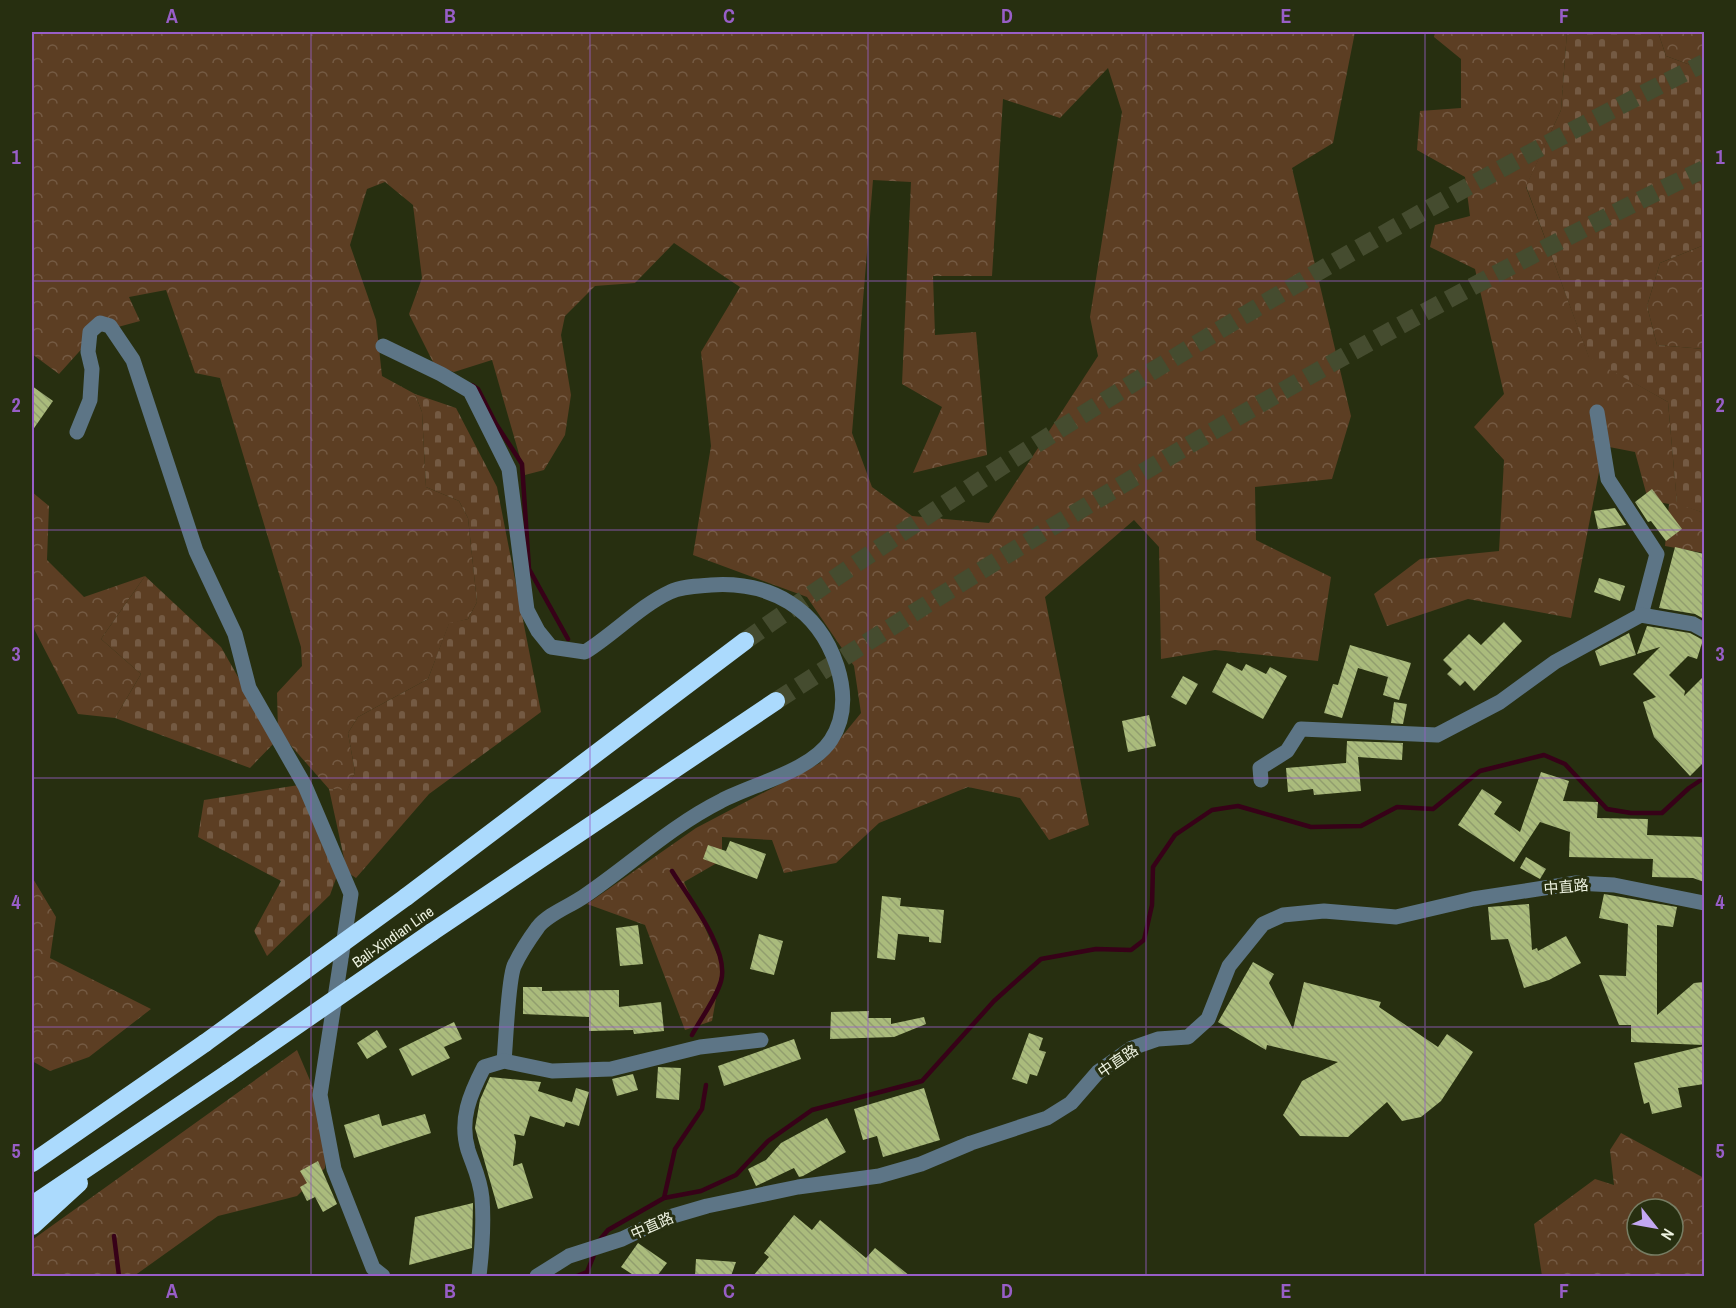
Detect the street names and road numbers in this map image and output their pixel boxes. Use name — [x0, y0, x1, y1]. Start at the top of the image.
street label: 中直路 — [1543, 874, 1589, 899]
street label: Bali-Xindian Line — [348, 901, 438, 972]
street label: 中直路 — [1093, 1039, 1142, 1082]
street label: 中直路 — [627, 1207, 677, 1244]

